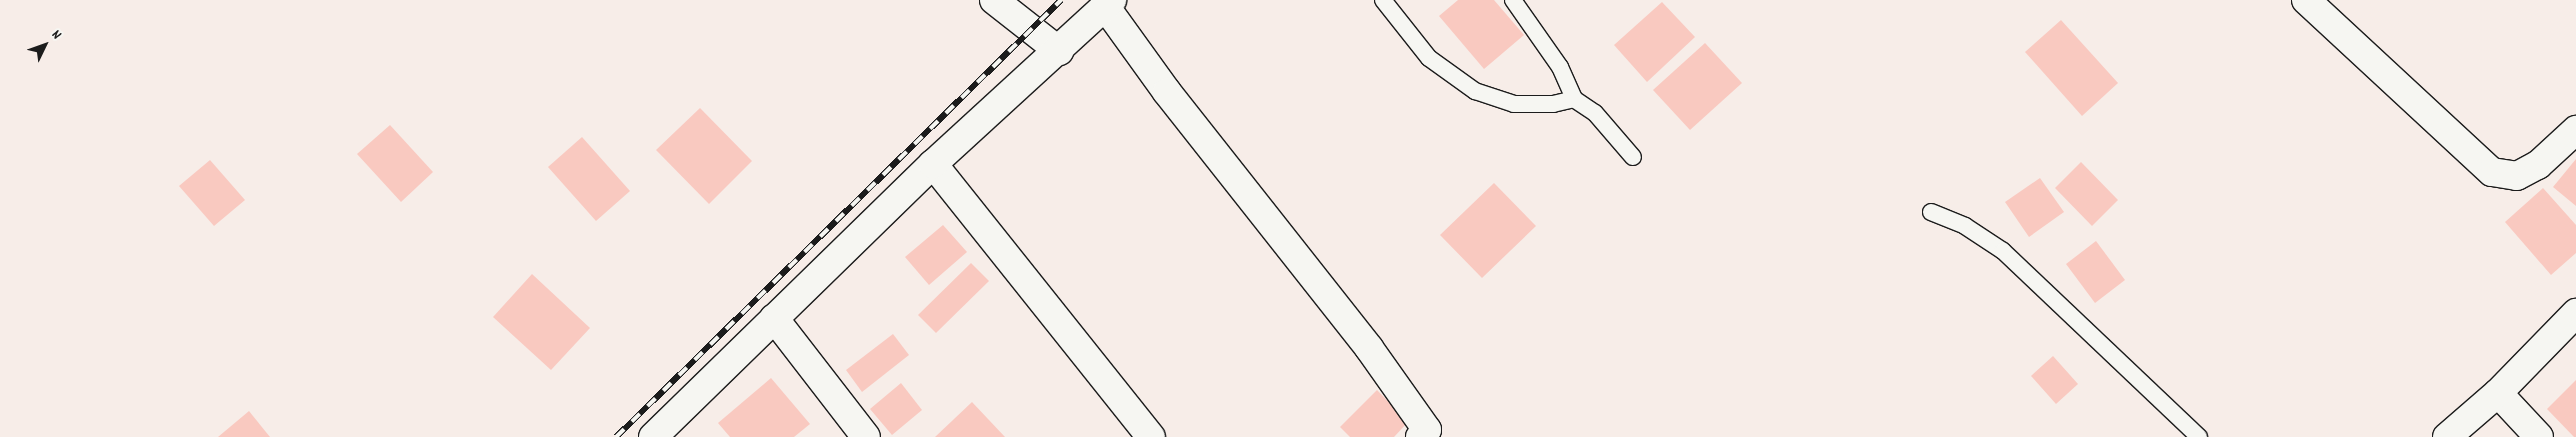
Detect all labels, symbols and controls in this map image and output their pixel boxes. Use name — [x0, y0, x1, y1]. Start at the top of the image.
north arrow — [20, 20, 70, 70]
text: N — [46, 26, 66, 44]

